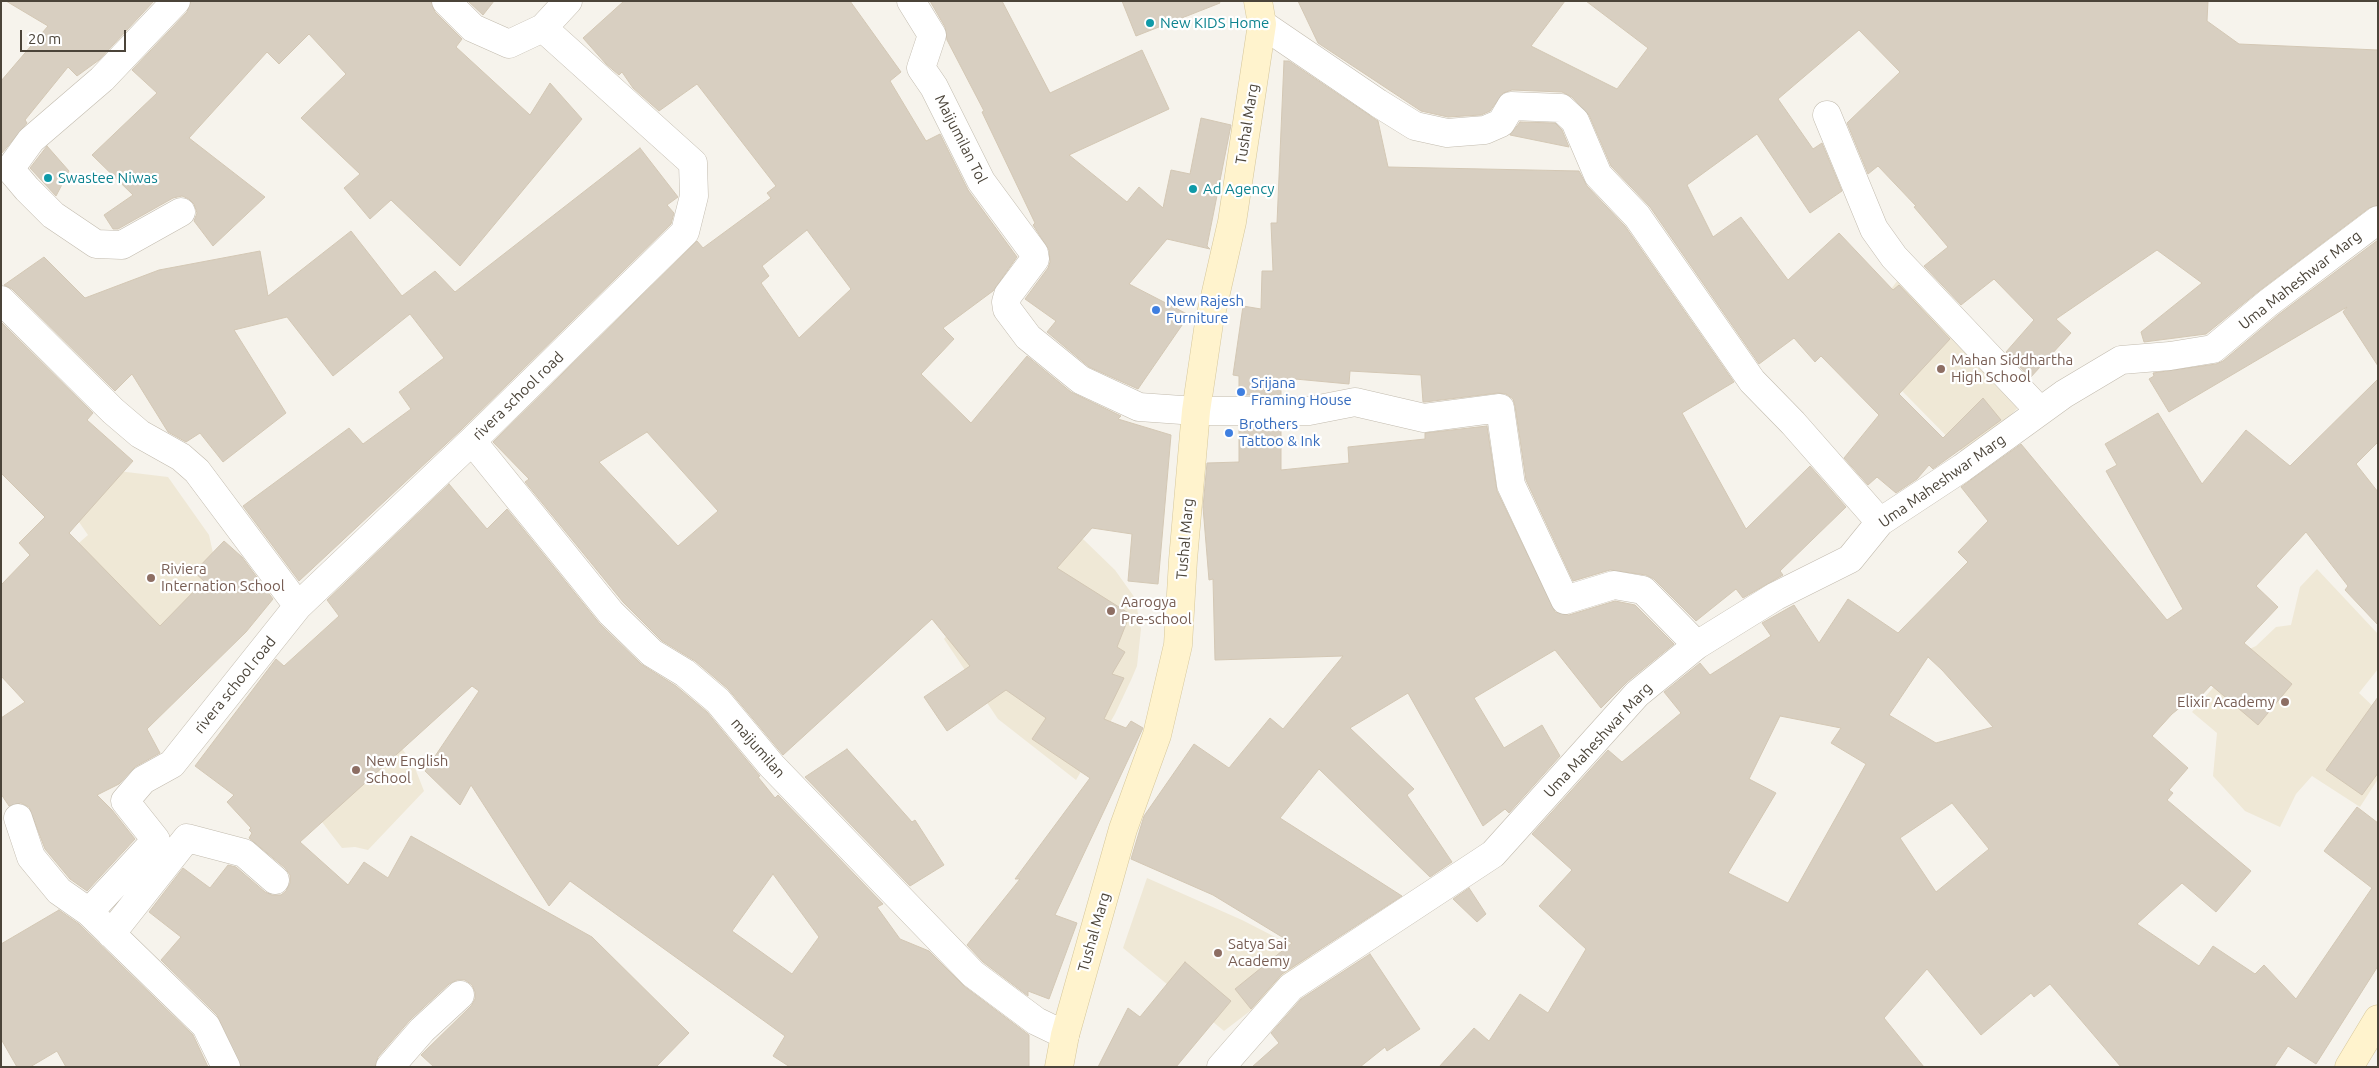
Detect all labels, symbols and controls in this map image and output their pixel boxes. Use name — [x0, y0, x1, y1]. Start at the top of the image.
place label: New KIDS Home — [1160, 14, 1269, 32]
marker: New KIDS Home — [1144, 17, 1156, 29]
scale bar — [22, 20, 129, 52]
text: 20 m — [28, 30, 61, 47]
street label: Tushal Marg — [1232, 82, 1262, 166]
street label: Maijumilan Tol — [931, 92, 991, 186]
place label: Swastee Niwas — [58, 169, 158, 187]
marker: Swastee Niwas — [42, 172, 54, 184]
place label: Ad Agency — [1203, 180, 1275, 198]
marker: Ad Agency — [1187, 183, 1199, 195]
street label: Uma Maheshwar Marg — [2235, 227, 2365, 333]
place label: New Rajesh Furniture — [1166, 292, 1244, 327]
marker: New Rajesh Furniture — [1150, 304, 1162, 316]
street label: rivera school road — [469, 348, 567, 444]
place label: Mahan Siddhartha High School — [1951, 351, 2073, 386]
marker: Mahan Siddhartha High School — [1935, 363, 1947, 375]
place label: Srijana Framing House — [1251, 374, 1352, 409]
marker: Srijana Framing House — [1235, 386, 1247, 398]
place label: Brothers Tattoo & Ink — [1239, 415, 1320, 450]
marker: Brothers Tattoo & Ink — [1223, 427, 1235, 439]
street label: Uma Maheshwar Marg — [1875, 430, 2009, 532]
street label: Tushal Marg — [1172, 498, 1198, 580]
place label: Riviera Internation School — [161, 560, 285, 595]
marker: Riviera Internation School — [145, 572, 157, 584]
place label: Aarogya Pre-school — [1121, 593, 1192, 628]
marker: Aarogya Pre-school — [1105, 605, 1117, 617]
street label: rivera school road — [190, 633, 280, 737]
street label: Uma Maheshwar Marg — [1540, 679, 1656, 801]
place label: Elixir Academy — [2177, 693, 2275, 711]
marker: Elixir Academy — [2279, 696, 2291, 708]
street label: maijumilan — [727, 714, 789, 782]
place label: New English School — [366, 752, 448, 787]
marker: New English School — [350, 764, 362, 776]
street label: Tushal Marg — [1074, 890, 1114, 974]
place label: Satya Sai Academy — [1228, 935, 1290, 970]
marker: Satya Sai Academy — [1212, 947, 1224, 959]

